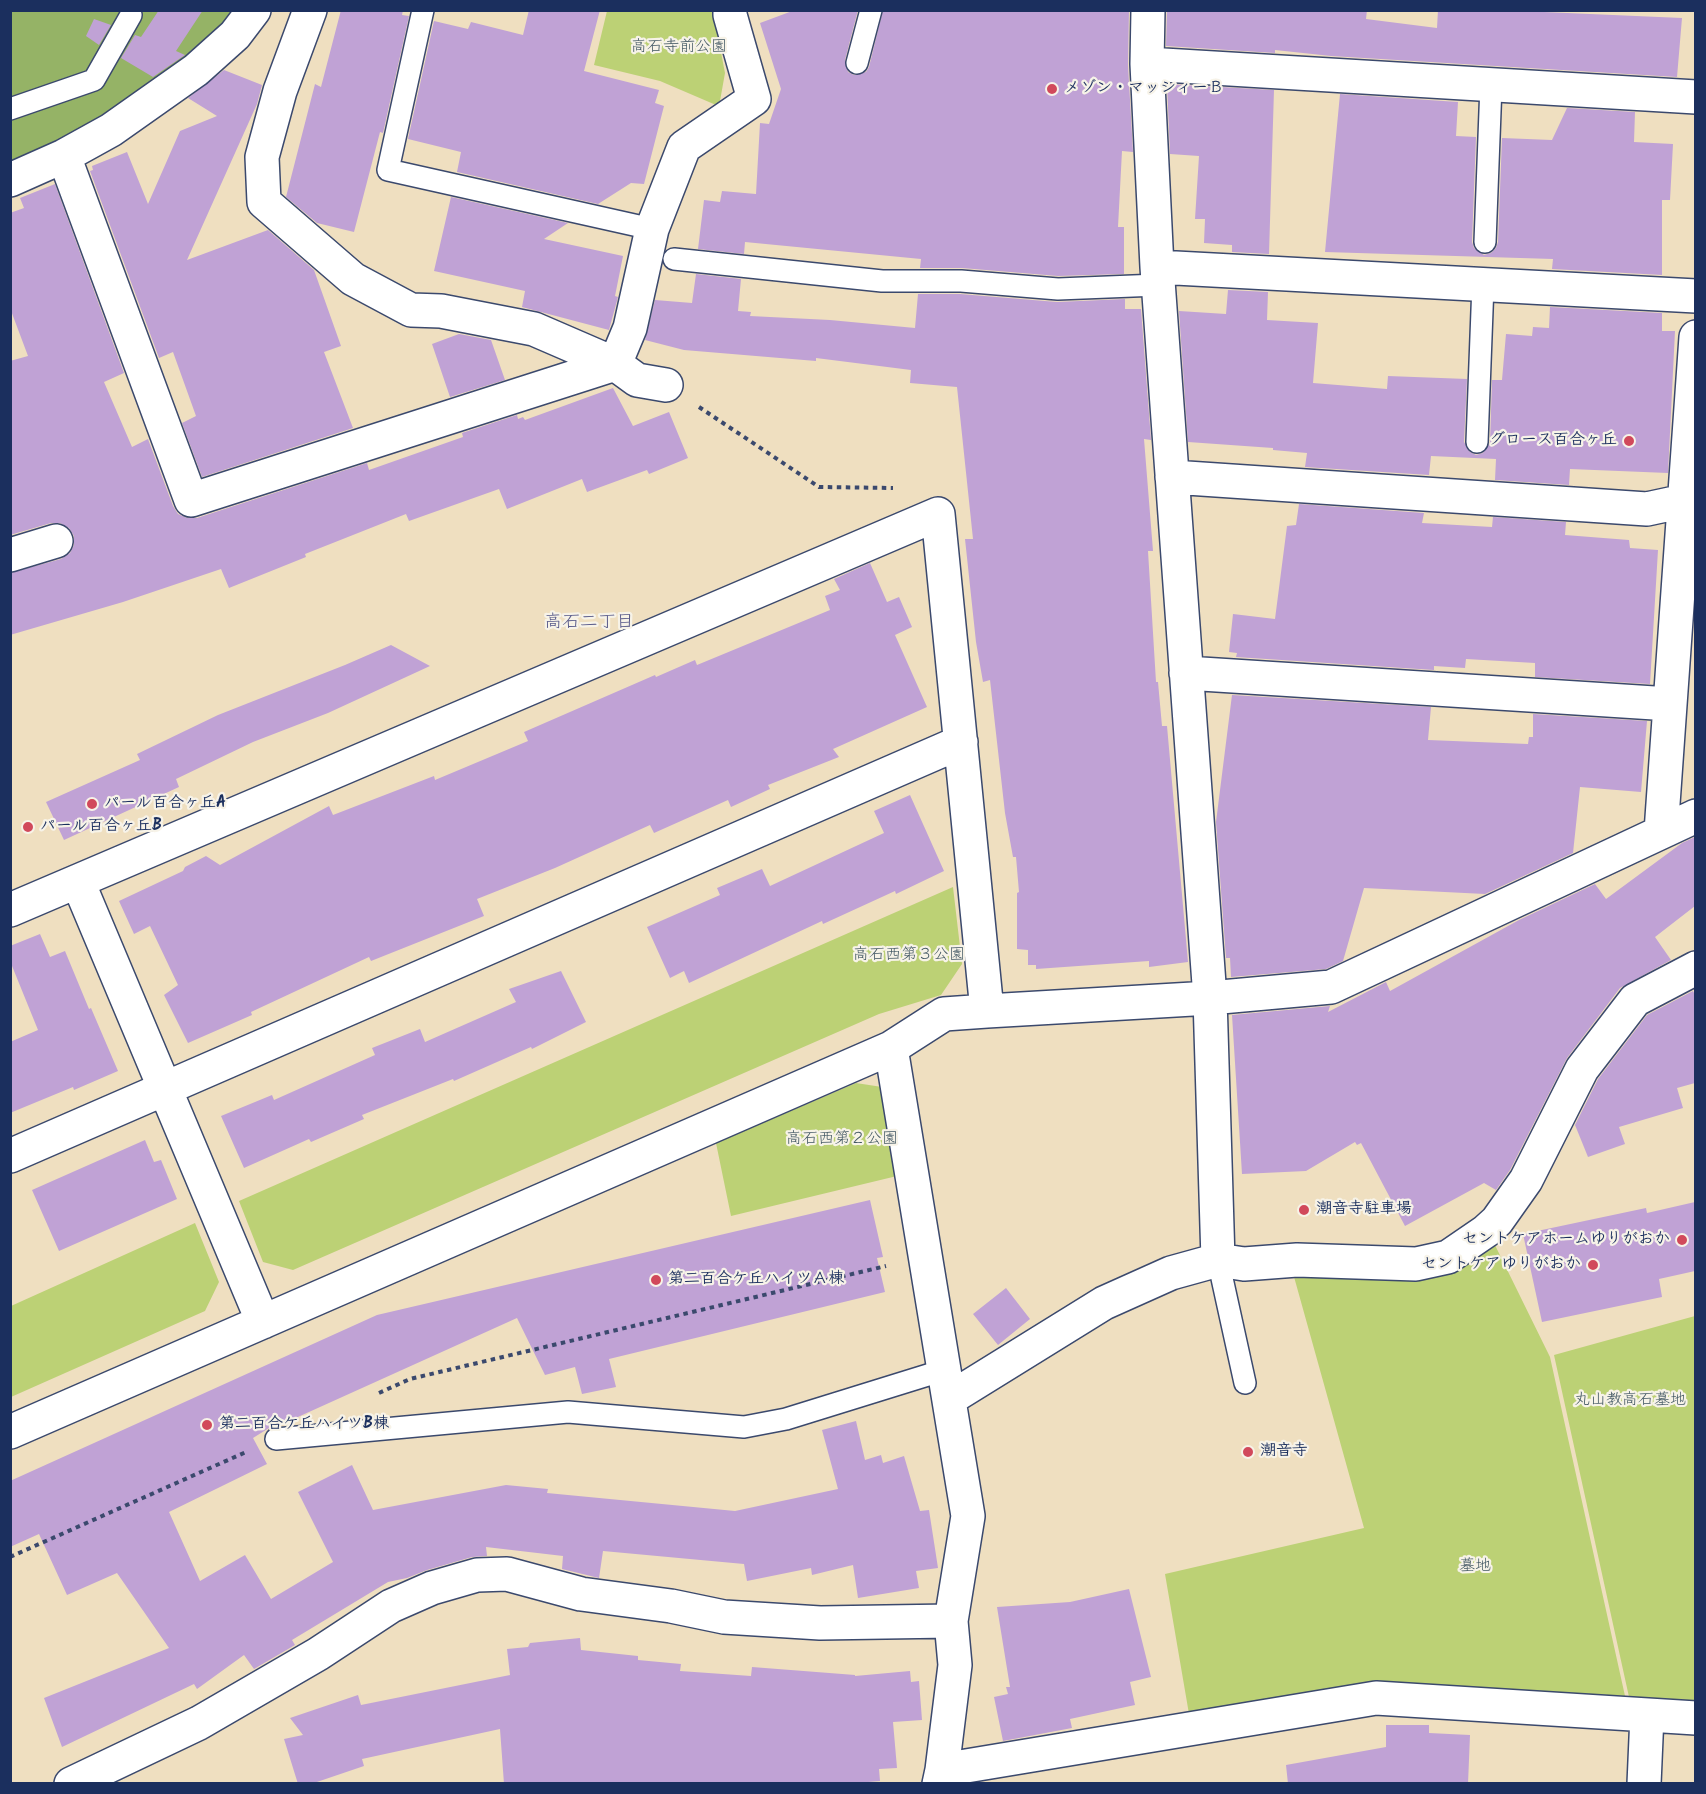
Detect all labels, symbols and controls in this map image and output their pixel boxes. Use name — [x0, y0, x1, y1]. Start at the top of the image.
park label: 高石寺前公園 — [631, 38, 727, 58]
place label: メゾン・マッシィーＢ — [1064, 79, 1224, 99]
marker: メゾン・マッシィーＢ — [1045, 82, 1059, 96]
place label: グロース百合ヶ丘 — [1489, 431, 1617, 451]
marker: グロース百合ヶ丘 — [1622, 434, 1636, 448]
district label: 高石二丁目 — [544, 613, 634, 635]
place label: パール百合ヶ丘A — [104, 794, 226, 814]
marker: パール百合ヶ丘A — [85, 797, 99, 811]
place label: パール百合ヶ丘B — [40, 817, 162, 837]
marker: パール百合ヶ丘B — [21, 820, 35, 834]
park label: 高石西第３公園 — [853, 946, 965, 966]
park label: 高石西第２公園 — [786, 1130, 898, 1150]
place label: 潮音寺駐車場 — [1316, 1200, 1412, 1220]
marker: 潮音寺駐車場 — [1297, 1203, 1311, 1217]
place label: セントケアホームゆりがおか — [1462, 1230, 1670, 1250]
marker: セントケアホームゆりがおか — [1675, 1233, 1689, 1247]
place label: セントケアゆりがおか — [1421, 1255, 1581, 1275]
marker: セントケアゆりがおか — [1586, 1258, 1600, 1272]
place label: 第二百合ケ丘ハイツＡ棟 — [668, 1270, 844, 1290]
marker: 第二百合ケ丘ハイツＡ棟 — [649, 1273, 663, 1287]
park label: 丸山教高石墓地 — [1574, 1391, 1686, 1411]
place label: 第二百合ケ丘ハイツB棟 — [219, 1415, 389, 1435]
marker: 第二百合ケ丘ハイツB棟 — [200, 1418, 214, 1432]
place label: 潮音寺 — [1260, 1442, 1308, 1462]
marker: 潮音寺 — [1241, 1445, 1255, 1459]
park label: 墓地 — [1459, 1557, 1491, 1577]

